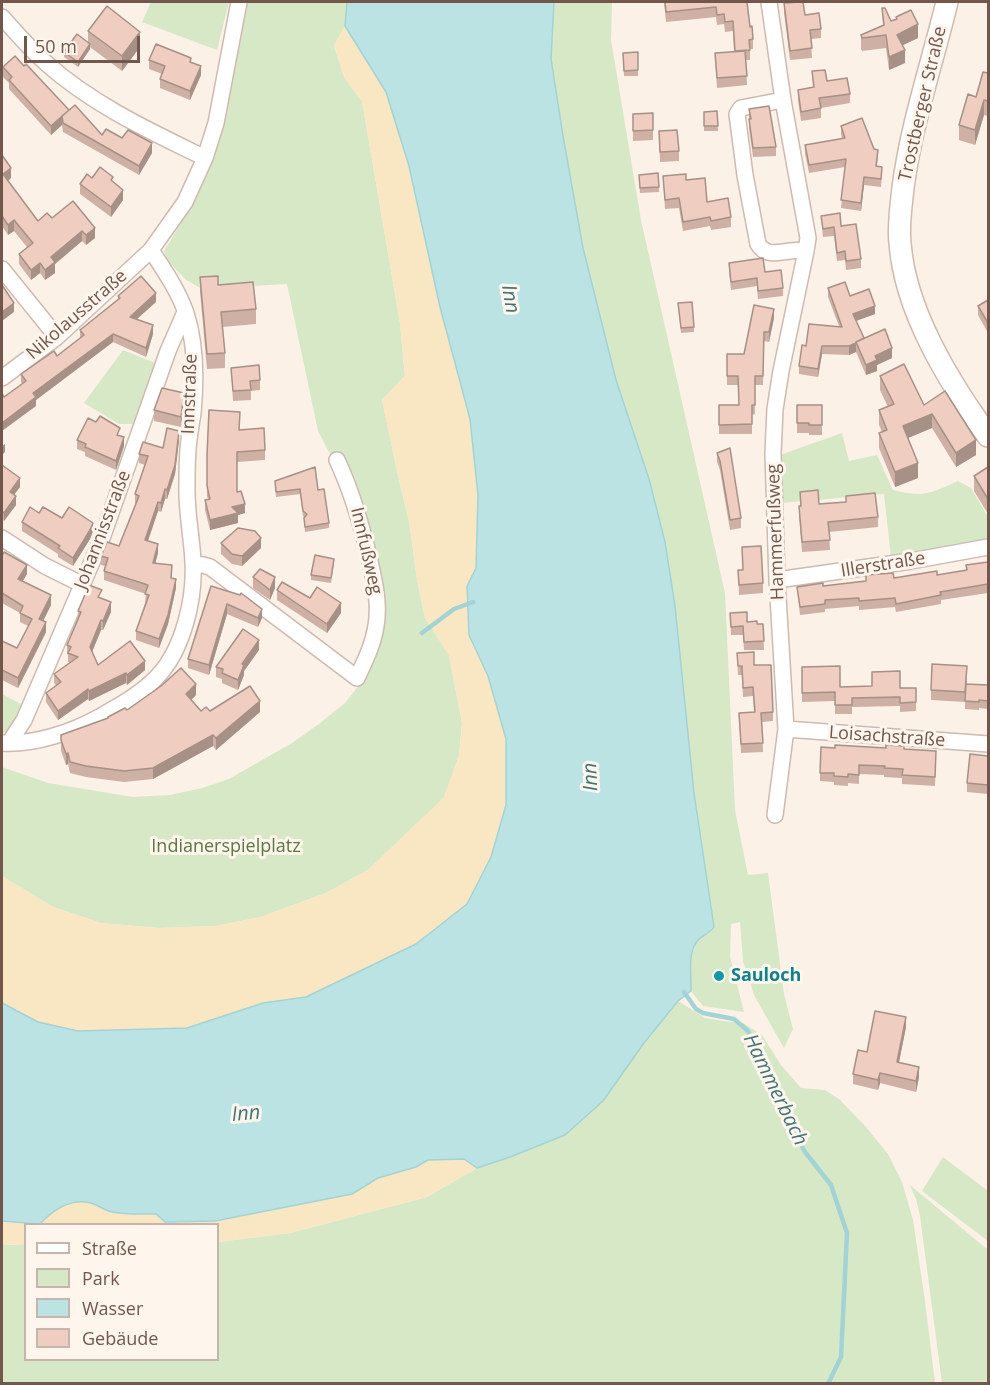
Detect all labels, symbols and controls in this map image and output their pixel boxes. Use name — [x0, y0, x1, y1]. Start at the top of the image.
scale bar — [27, 24, 142, 62]
street label: Trostberger Straße — [895, 24, 951, 184]
text: 50 m — [35, 34, 77, 58]
street label: Nikolausstraße — [22, 265, 132, 365]
water label: Inn — [496, 283, 524, 315]
street label: Innstraße — [178, 353, 202, 435]
street label: Hammerfußweg — [763, 464, 789, 600]
street label: Johannisstraße — [70, 468, 136, 592]
street label: Innfußweg — [345, 505, 387, 597]
street label: Illerstraße — [839, 548, 927, 582]
street label: Loisachstraße — [828, 722, 946, 752]
water label: Inn — [579, 762, 603, 792]
park label: Indianerspielplatz — [151, 836, 301, 858]
place label: Sauloch — [731, 965, 801, 987]
marker: Sauloch — [712, 969, 726, 983]
water label: Hammerbach — [738, 1030, 812, 1150]
water label: Inn — [231, 1101, 261, 1127]
legend — [24, 1223, 219, 1361]
text: Straße — [82, 1236, 137, 1260]
text: Park — [82, 1266, 120, 1290]
text: Wasser — [82, 1296, 143, 1320]
text: Gebäude — [82, 1326, 158, 1350]

